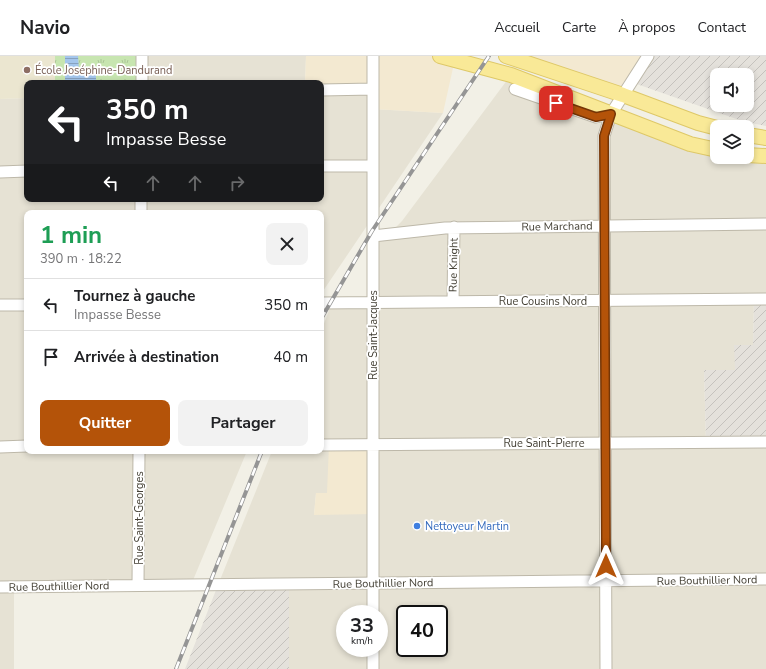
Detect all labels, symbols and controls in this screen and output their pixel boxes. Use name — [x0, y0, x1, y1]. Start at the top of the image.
text: Navio — [20, 15, 70, 41]
text: Accueil — [494, 18, 540, 37]
text: Carte — [562, 18, 596, 37]
text: À propos — [618, 18, 676, 37]
text: Contact — [698, 18, 746, 37]
place label: École Joséphine-Dandurand — [35, 62, 172, 78]
marker: École Joséphine-Dandurand — [22, 65, 32, 75]
map controls — [710, 68, 754, 164]
button: sound — [710, 68, 754, 112]
pin — [539, 86, 573, 120]
text: 350 m — [106, 91, 189, 129]
icon: arrive — [545, 92, 567, 114]
icon: left — [40, 96, 92, 148]
button: layers — [710, 120, 754, 164]
text: Impasse Besse — [106, 127, 226, 151]
icon: left — [100, 172, 122, 194]
icon: ahead — [142, 172, 164, 194]
icon: ahead — [184, 172, 206, 194]
icon: right — [226, 172, 248, 194]
street label: Rue Marchand — [521, 218, 593, 235]
text: 1 min — [40, 219, 102, 251]
button: close — [266, 223, 308, 265]
street label: Rue Knight — [446, 238, 461, 292]
text: 390 m · 18:22 — [40, 250, 122, 268]
text: Tournez à gauche — [74, 286, 196, 306]
street label: Rue Saint-Jacques — [366, 290, 381, 380]
icon: left — [40, 294, 62, 316]
street label: Rue Cousins Nord — [499, 294, 587, 309]
text: 350 m — [264, 295, 308, 315]
text: Impasse Besse — [74, 306, 161, 324]
icon: arrive — [40, 346, 62, 368]
text: Arrivée à destination — [74, 347, 219, 367]
text: 40 m — [273, 347, 308, 367]
button: Quitter — [40, 400, 170, 446]
button: Partager — [178, 400, 308, 446]
street label: Rue Saint-Pierre — [503, 436, 585, 451]
street label: Rue Saint-Georges — [132, 471, 147, 565]
place label: Nettoyeur Martin — [425, 519, 509, 534]
marker: Nettoyeur Martin — [412, 521, 422, 531]
position arrow — [585, 545, 627, 587]
street label: Rue Bouthillier Nord — [656, 572, 758, 589]
street label: Rue Bouthillier Nord — [332, 575, 434, 592]
street label: Rue Bouthillier Nord — [8, 578, 110, 595]
speed limit sign: 40 — [396, 605, 448, 657]
text: 33 — [350, 612, 374, 639]
text: km/h — [351, 634, 373, 648]

